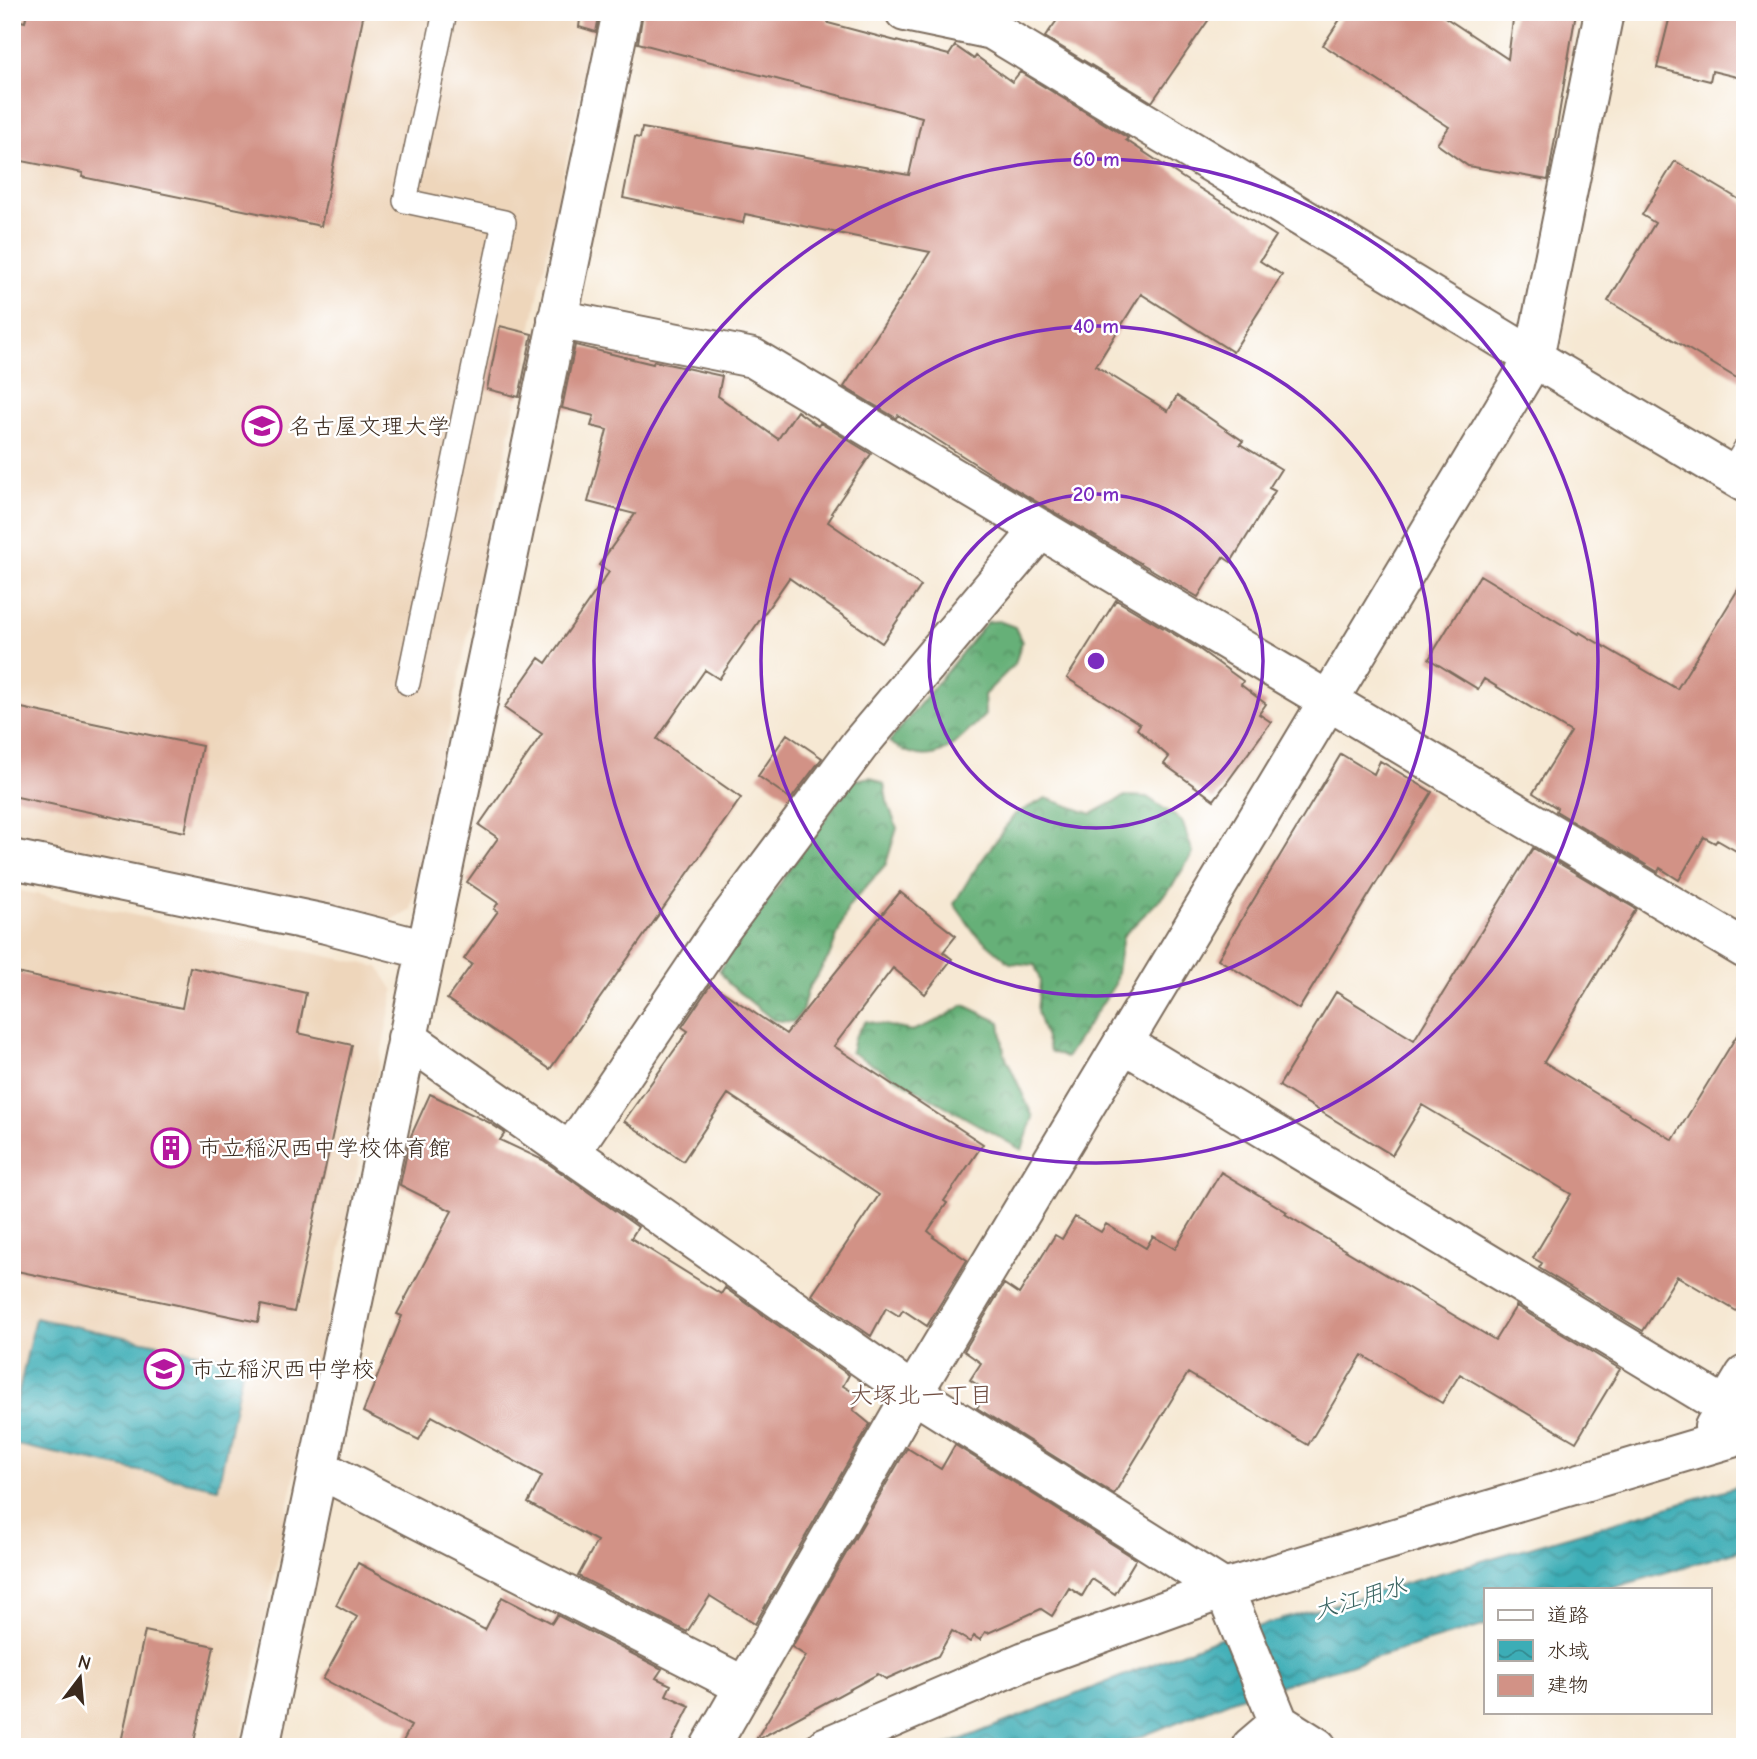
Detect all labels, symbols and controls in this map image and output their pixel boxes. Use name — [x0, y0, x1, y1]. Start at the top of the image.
text: 60 m — [1072, 147, 1120, 171]
text: 40 m — [1073, 314, 1119, 338]
school or university icon: 名古屋文理大学 — [241, 405, 283, 447]
place label: 名古屋文理大学 — [289, 413, 450, 440]
text: 20 m — [1073, 482, 1119, 506]
centre of rings — [1084, 649, 1108, 673]
building icon: 市立稲沢西中学校体育館 — [150, 1127, 192, 1169]
place label: 市立稲沢西中学校体育館 — [198, 1135, 451, 1162]
school or university icon: 市立稲沢西中学校 — [143, 1348, 185, 1390]
place label: 市立稲沢西中学校 — [191, 1356, 375, 1383]
district label: 大塚北一丁目 — [849, 1381, 993, 1409]
water label: 大江用水 — [1310, 1571, 1410, 1625]
legend — [1484, 1588, 1712, 1714]
text: 道路 — [1547, 1603, 1589, 1627]
text: 水域 — [1547, 1639, 1589, 1663]
north arrow — [46, 1644, 116, 1714]
text: N — [75, 1650, 93, 1675]
text: 建物 — [1547, 1673, 1589, 1697]

